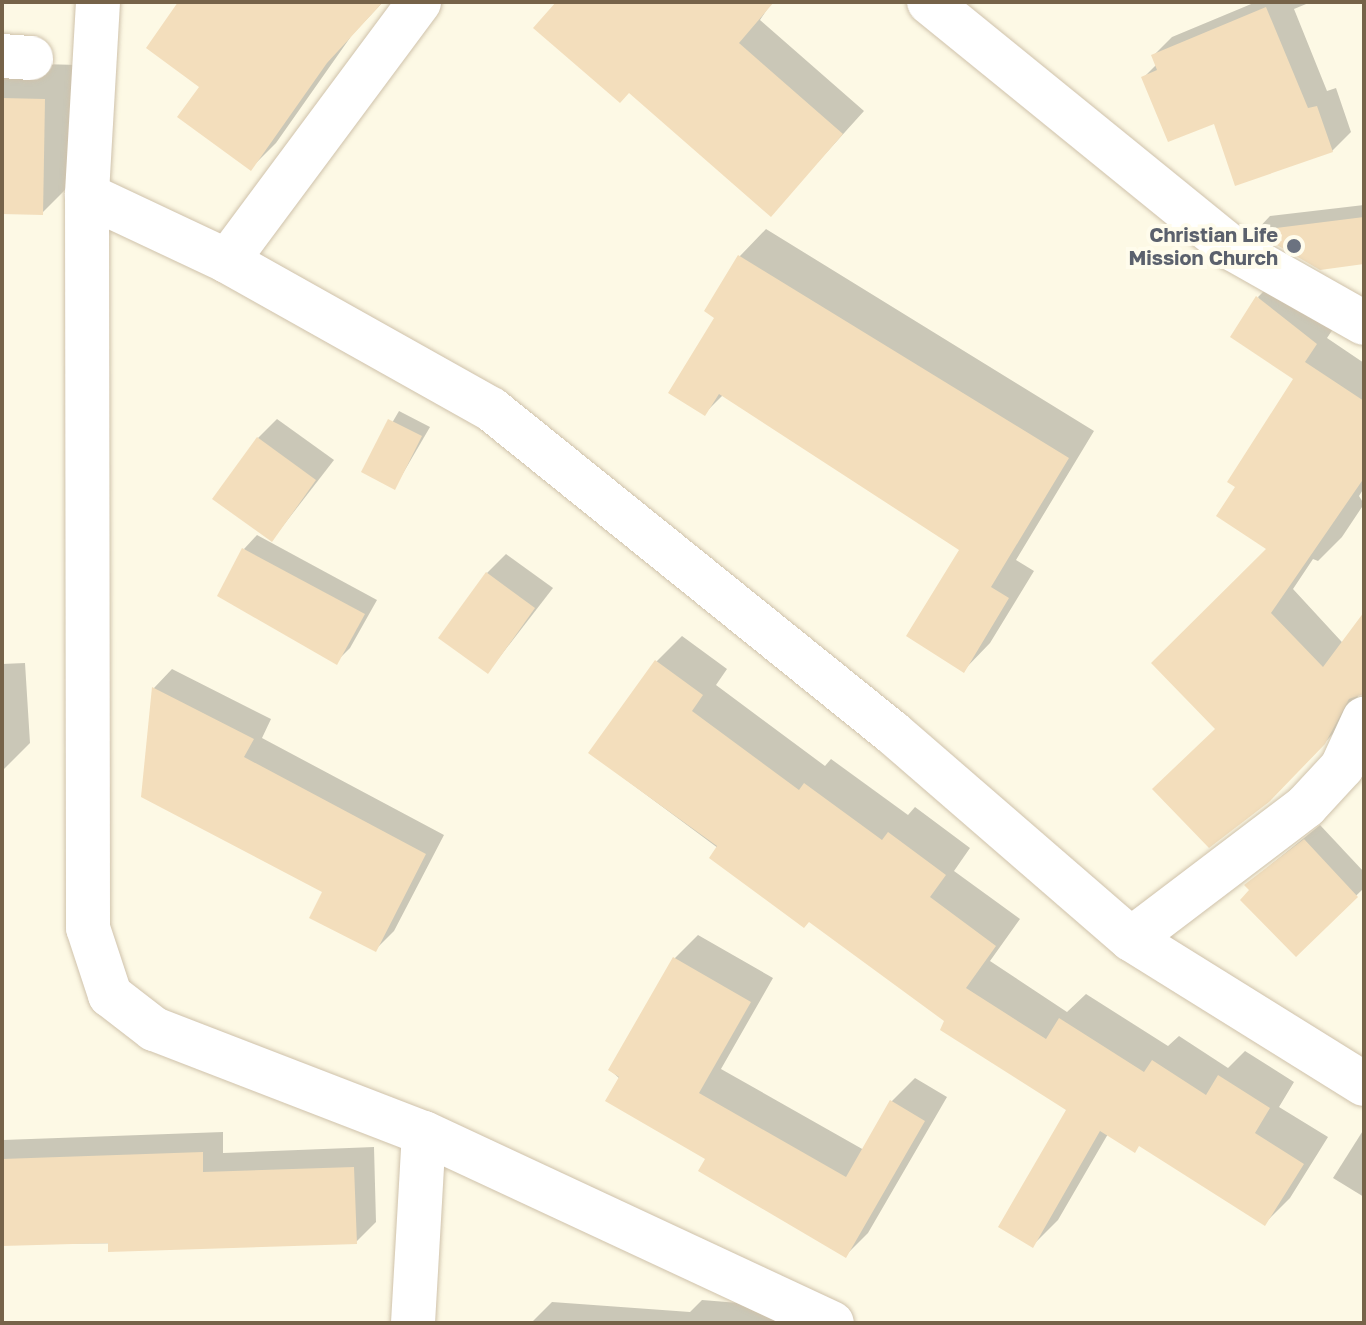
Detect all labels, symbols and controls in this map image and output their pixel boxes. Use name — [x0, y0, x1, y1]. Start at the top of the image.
place label: Christian Life Mission Church — [1128, 222, 1278, 269]
marker: Christian Life Mission Church — [1285, 237, 1303, 255]

